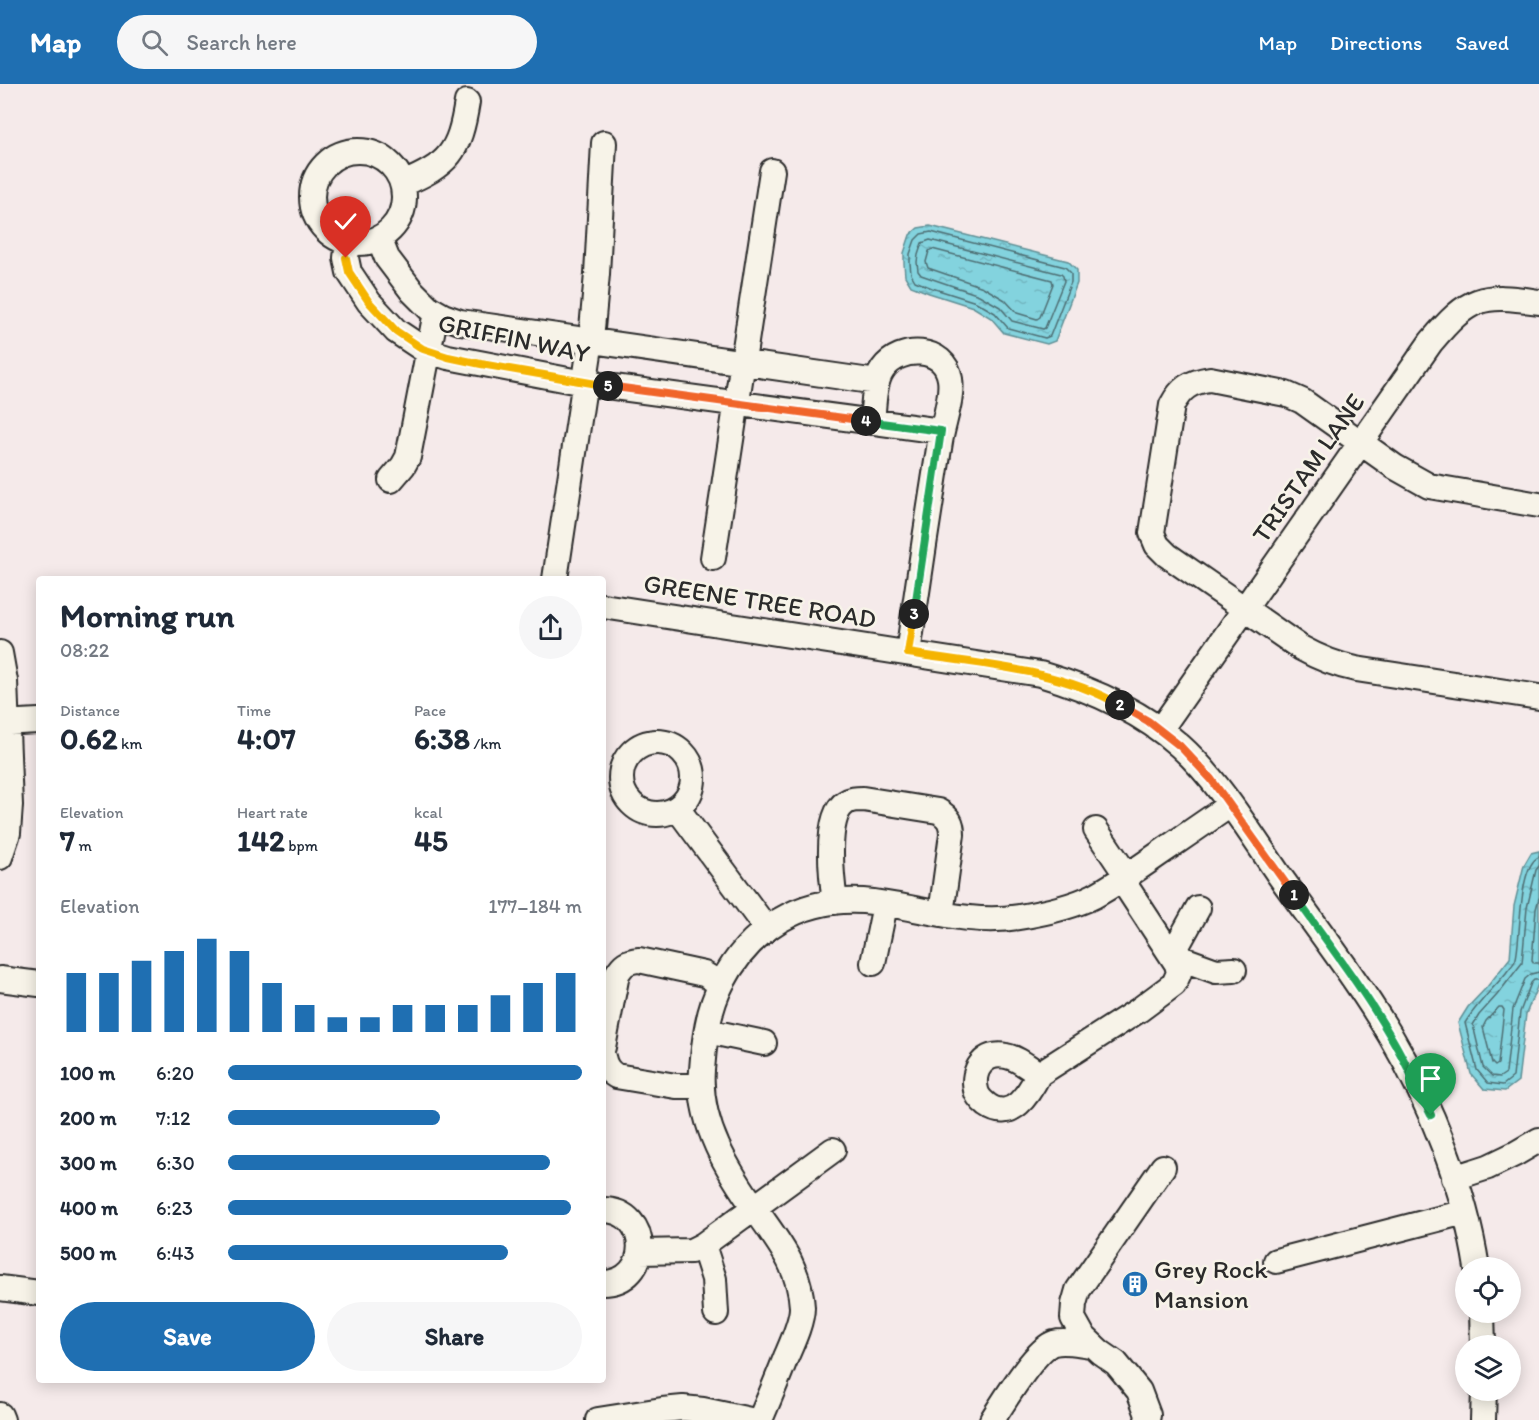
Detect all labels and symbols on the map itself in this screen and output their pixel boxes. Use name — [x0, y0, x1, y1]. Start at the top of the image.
pin — [320, 196, 371, 258]
street label: GRIFFIN WAY — [435, 306, 593, 370]
pin: 5 — [593, 371, 623, 401]
street label: TRISTAM LANE — [1245, 387, 1371, 549]
pin: 4 — [851, 406, 881, 436]
street label: GREENE TREE ROAD — [641, 567, 879, 635]
pin: 3 — [899, 599, 929, 629]
pin: 2 — [1105, 690, 1135, 720]
pin: 1 — [1279, 880, 1309, 910]
pin — [1405, 1053, 1456, 1115]
place label: Grey Rock Mansion — [1154, 1253, 1268, 1315]
building icon: Grey Rock Mansion — [1120, 1269, 1150, 1299]

